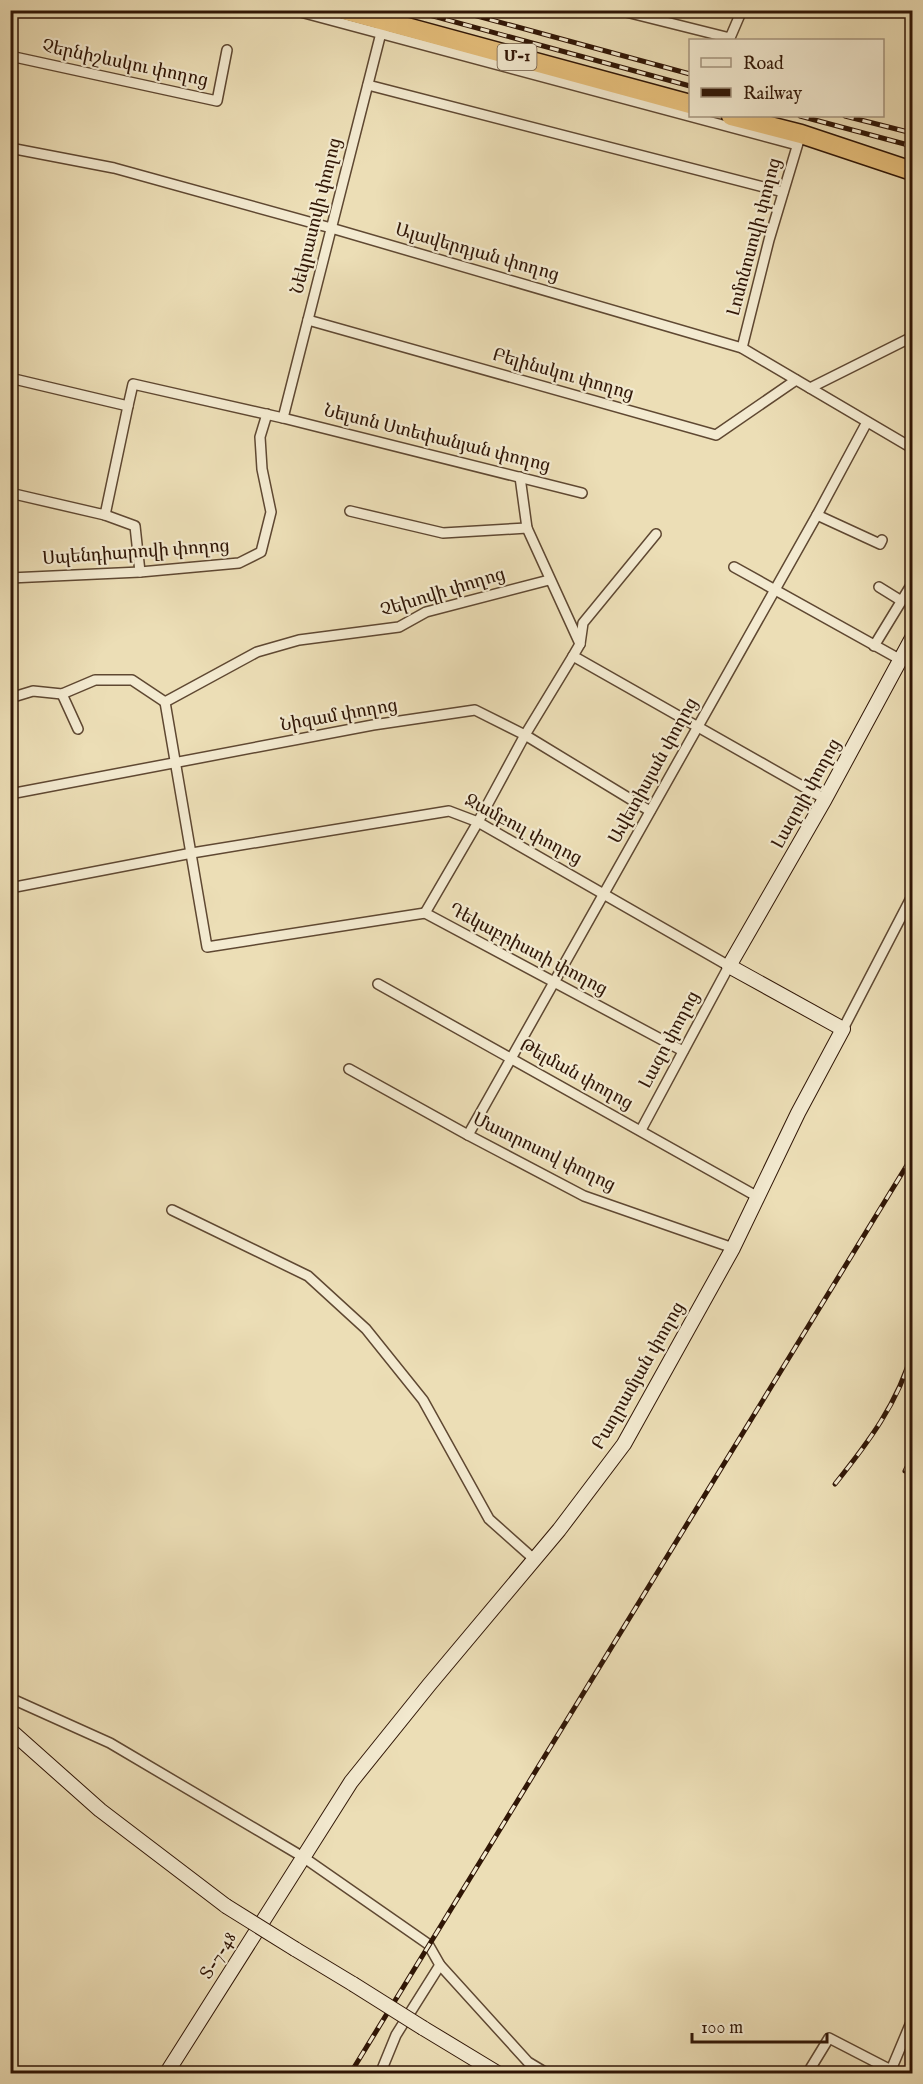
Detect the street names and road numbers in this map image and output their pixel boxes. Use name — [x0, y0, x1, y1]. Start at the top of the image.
street label: Չերնիշևսկու փողոց — [40, 35, 210, 93]
road number: Մ-1 — [498, 44, 536, 70]
street label: Նեկրասովի փողոց — [286, 136, 348, 296]
street label: Լոմոնոսովի փողոց — [723, 155, 787, 319]
street label: Ալավերդյան փողոց — [392, 219, 562, 287]
street label: Բելինսկու փողոց — [489, 344, 637, 406]
street label: Նելսոն Ստեփանյան փողոց — [321, 400, 553, 478]
street label: Սպենդիարովի փողոց — [42, 535, 230, 571]
street label: Չեխովի փողոց — [378, 563, 508, 623]
street label: Նիզամ փողոց — [279, 694, 399, 738]
street label: Ավետիսյան փողոց — [604, 694, 704, 848]
street label: Լազոյի փողոց — [767, 735, 847, 853]
street label: Ջամբուլ փողոց — [460, 789, 586, 871]
street label: Դեկաբրիստի փողոց — [445, 898, 611, 1002]
street label: Լազո փողոց — [635, 987, 705, 1093]
street label: Թելման փողոց — [515, 1034, 637, 1116]
street label: Մատրոսով փողոց — [469, 1108, 619, 1198]
street label: Բաղրամյան փողոց — [587, 1298, 691, 1454]
street label: Տ-7-48 — [196, 1928, 242, 1984]

